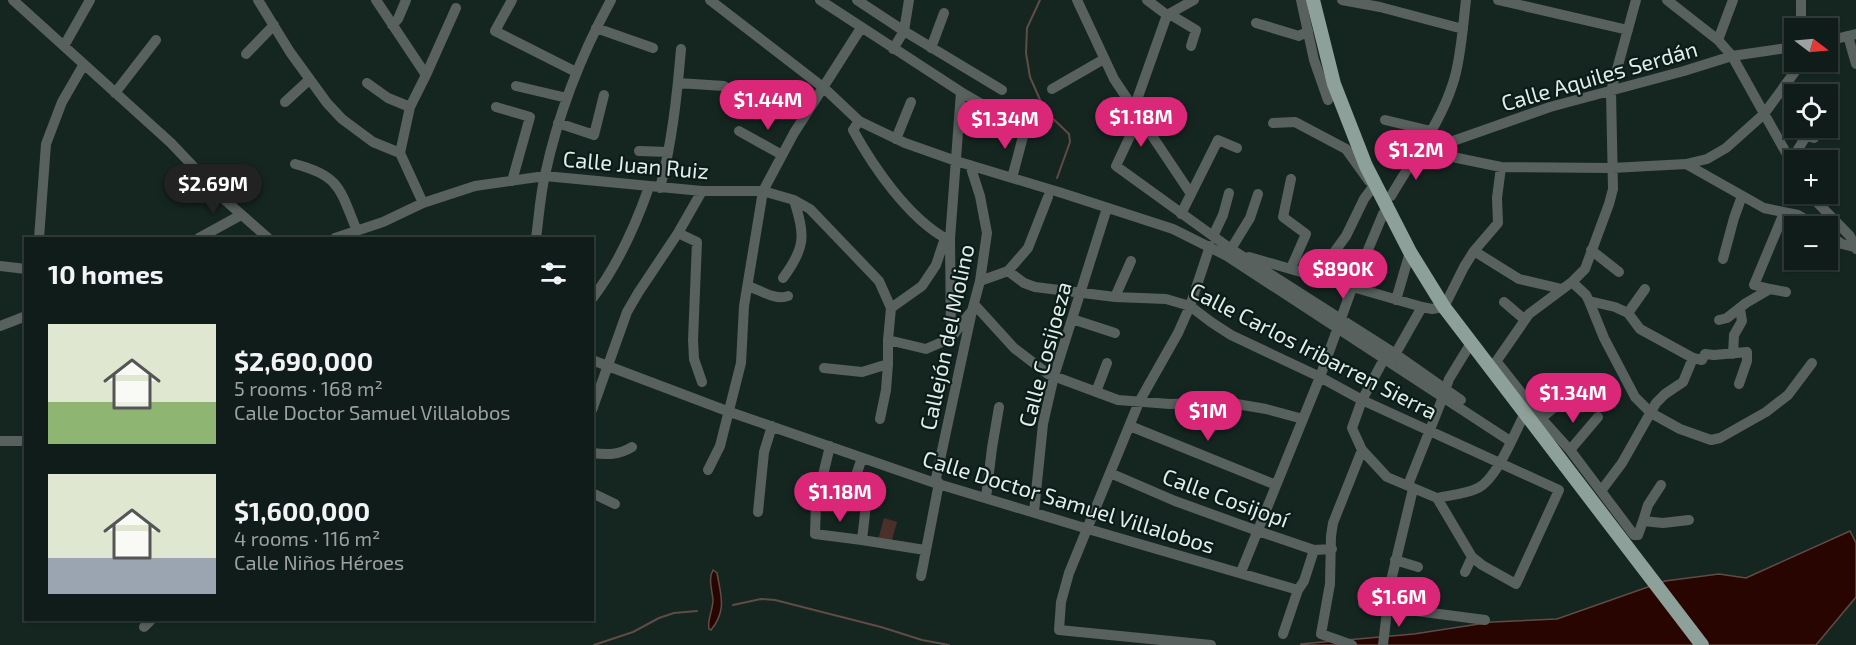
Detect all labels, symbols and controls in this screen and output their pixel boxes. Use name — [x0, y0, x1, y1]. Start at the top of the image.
north arrow — [1784, 18, 1838, 72]
map controls — [1784, 18, 1838, 270]
street label: Calle Aquiles Serdán — [1498, 35, 1700, 115]
pin: $1.44M — [719, 80, 817, 131]
button: locate — [1784, 84, 1838, 138]
text: $1.44M — [734, 87, 802, 111]
pin: $1.18M — [1092, 97, 1190, 148]
pin: $1.34M — [956, 99, 1054, 150]
text: $1.18M — [1109, 104, 1173, 128]
text: $1.34M — [971, 106, 1039, 130]
pin: $1.2M — [1374, 130, 1458, 181]
text: $1.2M — [1388, 137, 1444, 161]
street label: Calle Juan Ruiz — [562, 145, 710, 183]
button: + — [1784, 150, 1838, 204]
pin: $2.69M — [164, 164, 262, 215]
text: $2.69M — [178, 171, 248, 195]
button: − — [1784, 216, 1838, 270]
street label: Callejón del Molino — [914, 242, 979, 433]
pin: $890K — [1301, 249, 1385, 300]
text: $890K — [1312, 256, 1374, 280]
icon: filters — [537, 257, 570, 290]
text: 10 homes — [48, 258, 164, 289]
street label: Calle Carlos Iribarren Sierra — [1186, 276, 1442, 424]
street label: Calle Cosijoeza — [1012, 279, 1077, 430]
text: $2,690,000 — [234, 345, 373, 376]
icon: home — [96, 348, 168, 420]
pin: $1.34M — [1524, 373, 1622, 424]
text: 5 rooms · 168 m² — [234, 376, 383, 400]
text: $1.34M — [1539, 380, 1607, 404]
pin: $1M — [1179, 391, 1237, 442]
text: $1M — [1189, 398, 1227, 422]
text: Calle Doctor Samuel Villalobos — [234, 400, 510, 424]
street label: Calle Doctor Samuel Villalobos — [920, 444, 1218, 558]
street label: Calle Cosijopí — [1159, 462, 1294, 533]
pin: $1.18M — [791, 472, 889, 523]
text: $1.18M — [808, 479, 872, 503]
text: $1,600,000 — [234, 495, 370, 526]
icon: home — [96, 498, 168, 570]
text: 4 rooms · 116 m² — [234, 526, 380, 550]
text: Calle Niños Héroes — [234, 550, 404, 574]
pin: $1.6M — [1357, 577, 1441, 628]
text: $1.6M — [1371, 584, 1427, 608]

